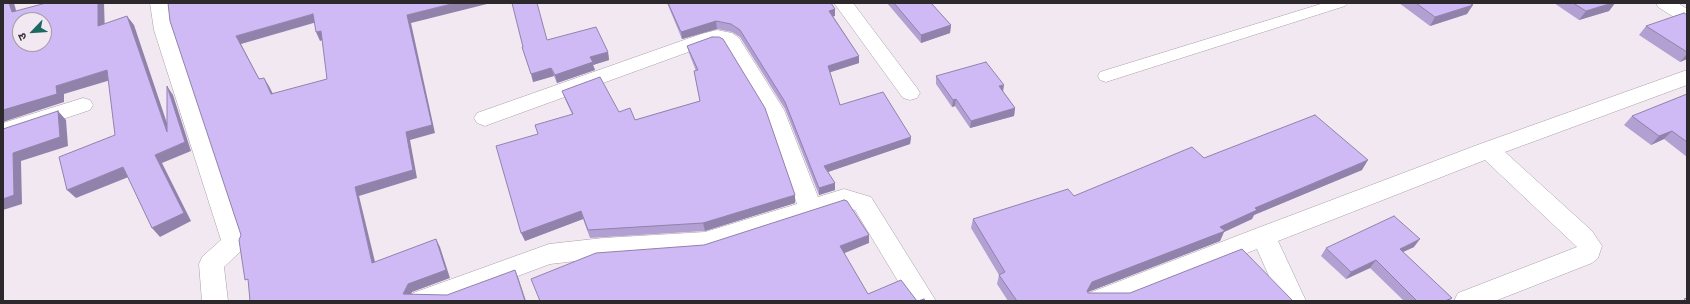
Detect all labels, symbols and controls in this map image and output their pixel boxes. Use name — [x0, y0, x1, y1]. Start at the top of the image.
north arrow — [12, 12, 52, 52]
text: उ — [13, 31, 30, 43]

